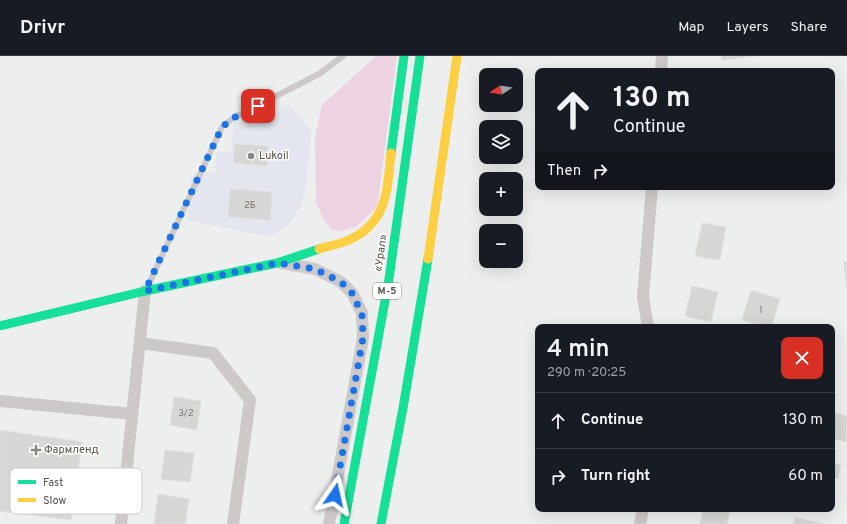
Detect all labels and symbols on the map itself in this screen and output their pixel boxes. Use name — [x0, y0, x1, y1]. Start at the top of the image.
north arrow — [479, 68, 523, 112]
pin — [241, 89, 275, 123]
place label: Lukoil — [259, 149, 289, 163]
marker: Lukoil — [246, 151, 256, 161]
house number: 2Б — [244, 200, 256, 211]
street label: «Урал» — [371, 233, 391, 272]
road number: М-5 — [373, 283, 401, 299]
house number: 1 — [759, 305, 763, 316]
house number: 3/2 — [178, 408, 194, 419]
place label: Фармленд — [44, 443, 99, 457]
marker: Фармленд — [31, 445, 41, 455]
legend — [10, 468, 142, 514]
position arrow — [314, 474, 356, 516]
text: Fast — [43, 476, 63, 490]
text: Slow — [43, 494, 66, 508]

